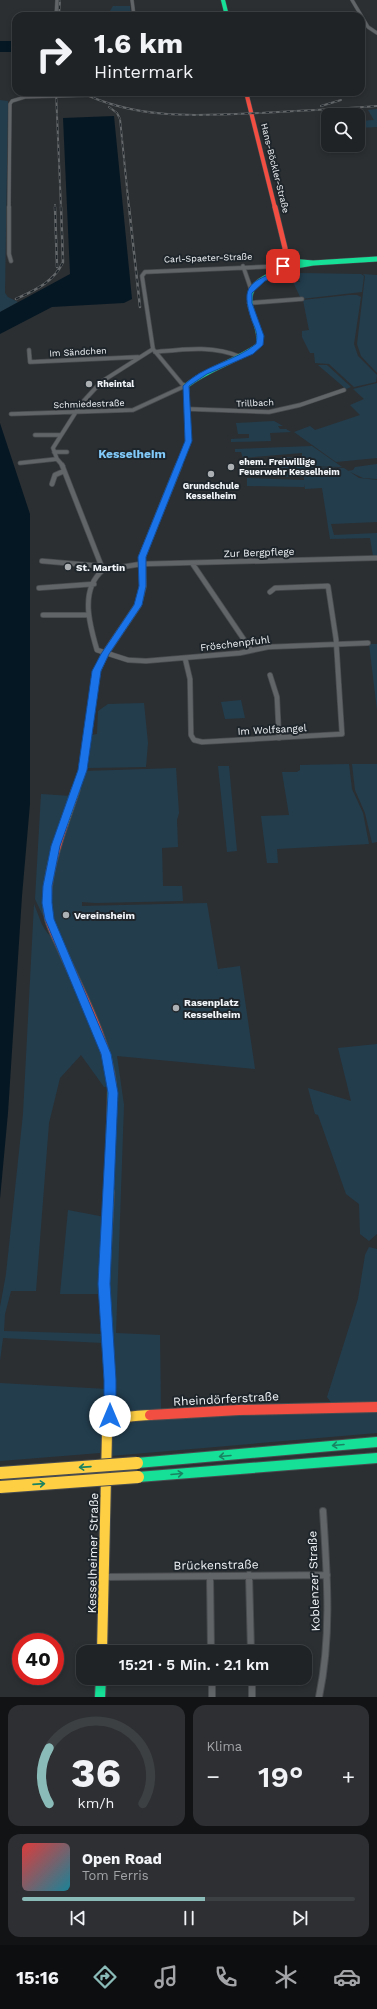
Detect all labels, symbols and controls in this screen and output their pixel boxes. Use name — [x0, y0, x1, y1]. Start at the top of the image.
text: 1.6 km — [94, 27, 183, 60]
icon: right — [28, 28, 80, 80]
text: Hintermark — [94, 61, 193, 82]
map controls — [321, 108, 365, 152]
button: search — [321, 108, 365, 152]
street label: Hans-Böckler-Straße — [259, 122, 291, 214]
pin — [266, 249, 300, 283]
street label: Carl-Spaeter-Straße — [164, 251, 252, 265]
icon: arrive — [272, 255, 294, 277]
street label: Im Sändchen — [49, 345, 107, 359]
marker: Rheintal — [84, 379, 94, 389]
place label: Rheintal — [97, 379, 134, 389]
street label: Trillbach — [236, 397, 274, 409]
street label: Schmiedestraße — [53, 398, 125, 410]
district label: Kesselheim — [98, 447, 166, 461]
place label: ehem. Freiwillige Feuerwehr Kesselheim — [239, 457, 340, 477]
marker: ehem. Freiwillige Feuerwehr Kesselheim — [226, 462, 236, 472]
marker: Grundschule Kesselheim — [206, 469, 216, 479]
place label: Grundschule Kesselheim — [183, 481, 239, 501]
street label: Zur Bergpflege — [223, 546, 295, 559]
marker: St. Martin — [63, 562, 73, 572]
place label: St. Martin — [76, 562, 125, 573]
street label: Fröschenpfuhl — [200, 634, 271, 653]
street label: Im Wolfsangel — [237, 722, 307, 737]
marker: Vereinsheim — [61, 910, 71, 920]
place label: Vereinsheim — [74, 910, 135, 921]
place label: Rasenplatz Kesselheim — [184, 997, 240, 1020]
marker: Rasenplatz Kesselheim — [171, 1003, 181, 1013]
street label: Rheindörferstraße — [173, 1389, 279, 1409]
position arrow — [89, 1395, 131, 1437]
one-way arrow — [332, 1442, 345, 1449]
one-way arrow — [219, 1452, 232, 1459]
one-way arrow — [79, 1463, 92, 1470]
one-way arrow — [170, 1471, 183, 1478]
one-way arrow — [32, 1481, 45, 1488]
street label: Kesselheimer Straße — [85, 1492, 101, 1613]
street label: Koblenzer Straße — [305, 1530, 323, 1632]
street label: Brückenstraße — [173, 1557, 259, 1573]
speed limit sign: 40 — [12, 1633, 64, 1685]
text: 15:21 · 5 Min. · 2.1 km — [119, 1656, 269, 1674]
text: Klima — [207, 1739, 242, 1754]
text: 36 — [71, 1747, 121, 1796]
text: 19° — [258, 1759, 303, 1794]
text: − — [207, 1764, 220, 1789]
text: + — [342, 1764, 355, 1789]
text: km/h — [78, 1794, 115, 1810]
text: Open Road — [82, 1850, 162, 1868]
text: Tom Ferris — [82, 1868, 149, 1883]
icon: previous — [67, 1907, 89, 1929]
icon: pause — [178, 1907, 200, 1929]
icon: next — [289, 1907, 311, 1929]
icon: directions — [91, 1963, 119, 1991]
icon: music — [152, 1963, 180, 1991]
icon: phone — [212, 1963, 240, 1991]
icon: climate — [272, 1963, 300, 1991]
icon: car — [333, 1963, 361, 1991]
text: 15:16 — [16, 1967, 59, 1988]

